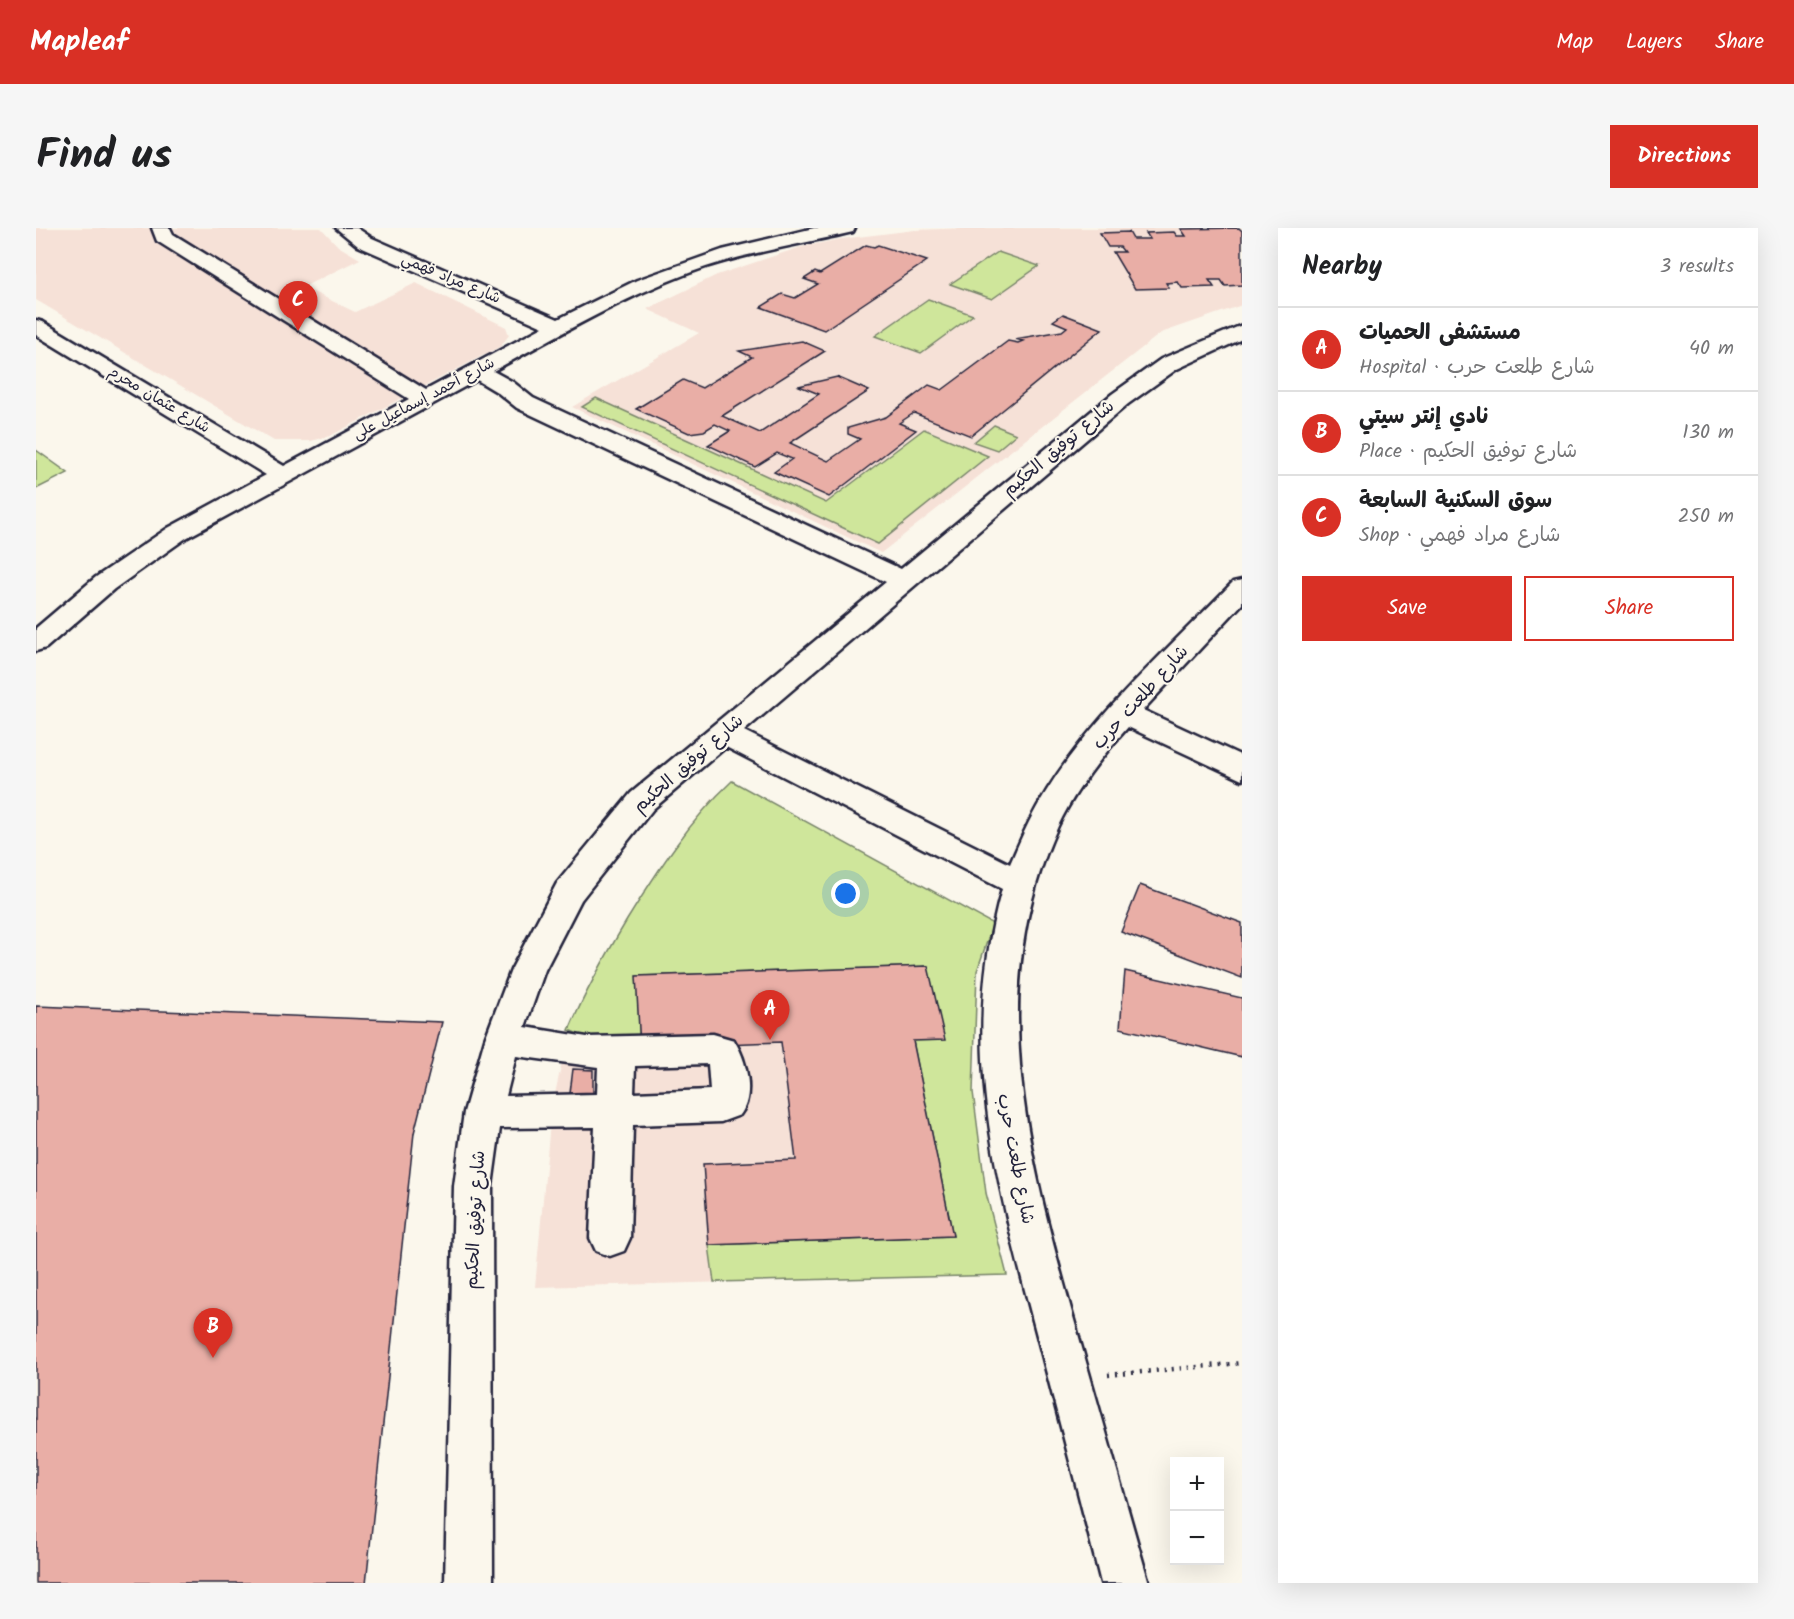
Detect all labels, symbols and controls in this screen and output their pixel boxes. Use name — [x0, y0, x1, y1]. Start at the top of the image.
text: Mapleaf — [30, 20, 128, 65]
text: Map — [1556, 26, 1593, 59]
text: Layers — [1626, 26, 1682, 59]
text: Share — [1715, 26, 1764, 59]
text: Find us — [36, 123, 172, 190]
button: Directions — [1610, 125, 1758, 188]
text: Nearby — [1302, 246, 1382, 288]
street label: شارع مراد فهمي — [398, 247, 504, 311]
text: 3 results — [1660, 251, 1734, 283]
pin: C — [278, 282, 318, 331]
text: مستشفى الحميات — [1359, 316, 1521, 351]
text: A — [1315, 333, 1328, 365]
text: 40 m — [1689, 333, 1734, 365]
street label: شارع أحمد إسماعيل على — [349, 351, 499, 447]
text: Hospital · شارع طلعت حرب — [1359, 352, 1595, 384]
street label: شارع عثمان محرم — [103, 360, 215, 440]
street label: شارع توفيق الحكيم — [996, 393, 1122, 505]
text: نادي إنتر سيتي — [1359, 400, 1488, 435]
text: B — [1315, 417, 1328, 449]
text: 130 m — [1682, 417, 1734, 449]
text: Place · شارع توفيق الحكيم — [1359, 436, 1577, 468]
text: سوق السكنية السابعة — [1359, 484, 1552, 519]
text: C — [1315, 501, 1328, 533]
text: 250 m — [1678, 501, 1734, 533]
text: Shop · شارع مراد فهمي — [1359, 520, 1560, 552]
button: Save — [1302, 576, 1512, 641]
button: Share — [1524, 576, 1734, 641]
street label: شارع طلعت حرب — [1086, 639, 1196, 757]
street label: شارع توفيق الحكيم — [627, 707, 751, 821]
your location — [831, 879, 860, 908]
pin: A — [750, 990, 790, 1040]
street label: شارع طلعت حرب — [988, 1091, 1042, 1227]
street label: شارع توفيق الحكيم — [458, 1150, 494, 1290]
pin: B — [194, 1308, 232, 1358]
map controls — [1170, 1457, 1224, 1565]
button: + — [1170, 1457, 1224, 1511]
button: − — [1170, 1511, 1224, 1565]

